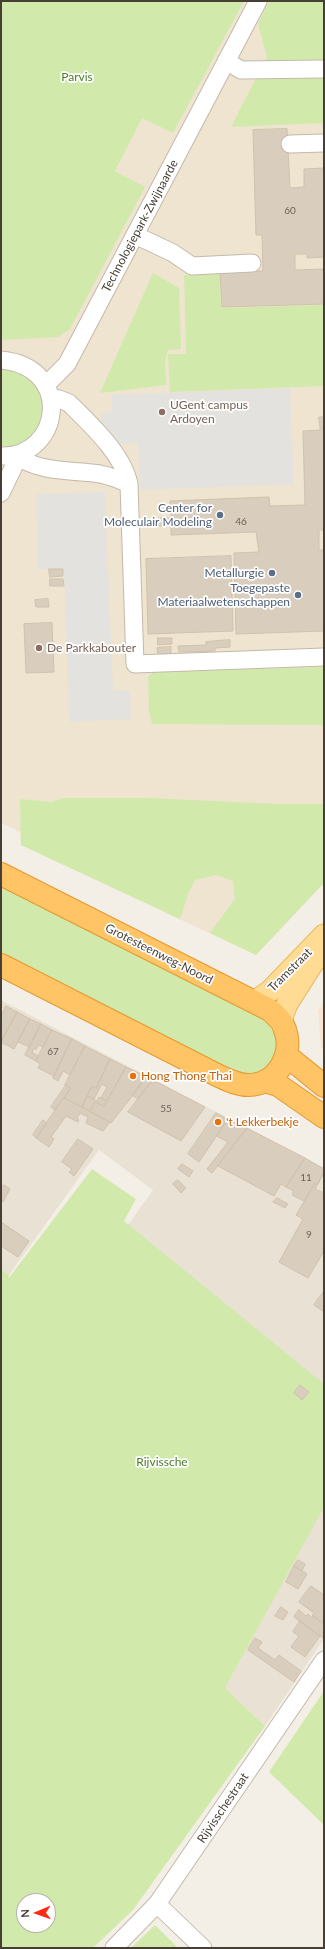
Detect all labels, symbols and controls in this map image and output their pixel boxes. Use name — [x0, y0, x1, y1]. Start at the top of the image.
park label: Parvis — [61, 70, 93, 84]
street label: Technologiepark-Zwijnaarde — [99, 157, 181, 295]
house number: 60 — [284, 205, 296, 217]
place label: UGent campus Ardoyen — [170, 398, 248, 426]
marker: UGent campus Ardoyen — [157, 407, 167, 417]
place label: Center for Moleculair Modeling — [104, 501, 212, 529]
marker: Center for Moleculair Modeling — [215, 510, 225, 520]
house number: 46 — [235, 516, 247, 528]
place label: Metallurgie — [204, 566, 264, 580]
marker: Metallurgie — [267, 568, 277, 578]
place label: Toegepaste Materiaalwetenschappen — [158, 581, 290, 609]
marker: Toegepaste Materiaalwetenschappen — [293, 590, 303, 600]
place label: De Parkkabouter — [47, 641, 136, 655]
marker: De Parkkabouter — [34, 643, 44, 653]
street label: Grotesteenweg-Noord — [103, 921, 215, 987]
street label: Tramstraat — [265, 945, 315, 995]
house number: 67 — [47, 1046, 59, 1058]
place label: Hong Thong Thai — [141, 1069, 232, 1083]
marker: Hong Thong Thai — [128, 1071, 138, 1081]
house number: 55 — [160, 1103, 172, 1115]
place label: 't Lekkerbekje — [226, 1115, 299, 1129]
marker: 't Lekkerbekje — [213, 1117, 223, 1127]
house number: 11 — [300, 1172, 312, 1184]
house number: 9 — [306, 1229, 312, 1241]
park label: Rijvissche — [136, 1455, 188, 1469]
street label: Rijvisschestraat — [194, 1770, 252, 1846]
north arrow — [16, 1893, 56, 1933]
text: N — [18, 1909, 31, 1918]

